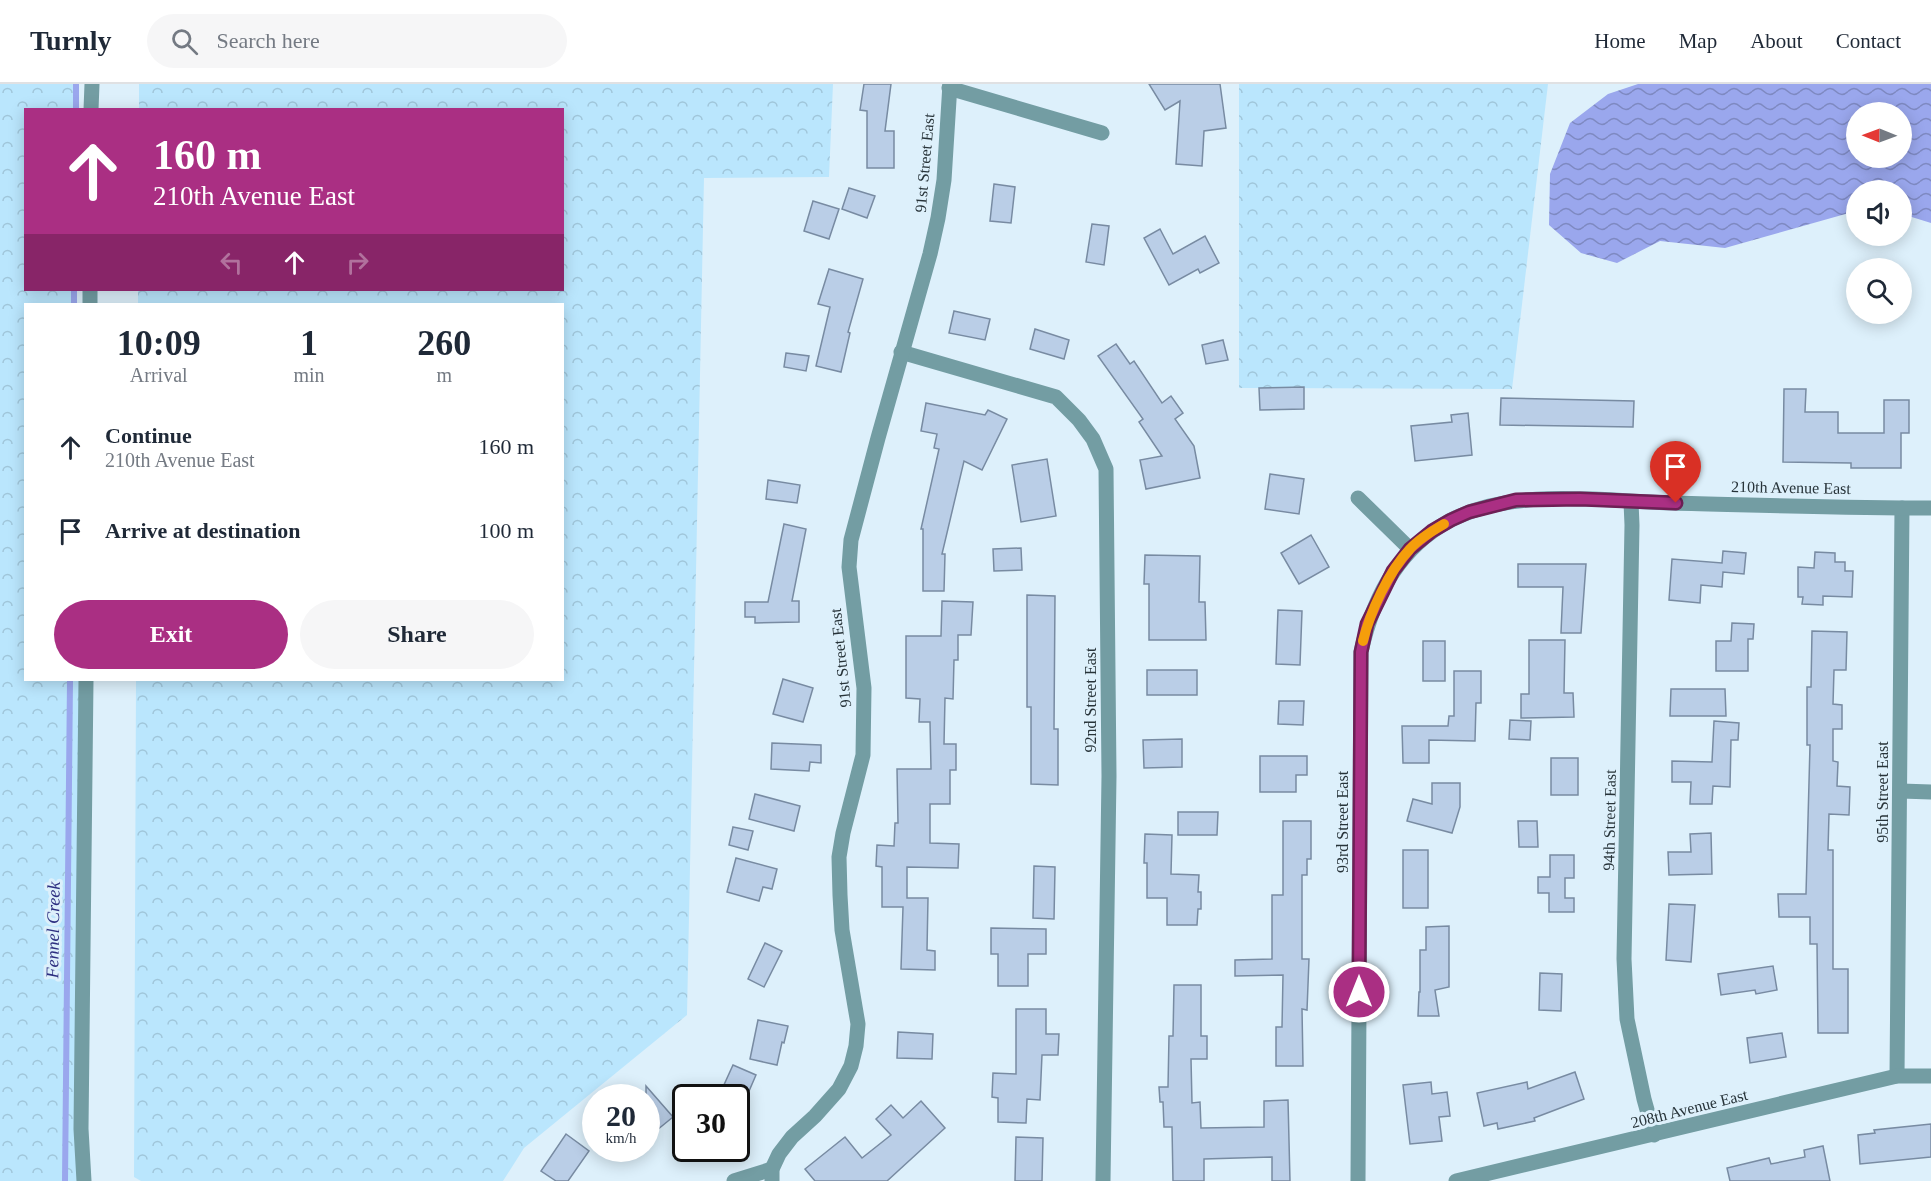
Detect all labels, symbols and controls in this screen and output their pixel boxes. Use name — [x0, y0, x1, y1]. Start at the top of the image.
search box — [147, 14, 567, 68]
text: Turnly — [30, 25, 111, 56]
icon: search — [168, 25, 201, 58]
text: Search here — [216, 28, 320, 53]
text: Home — [1594, 29, 1646, 53]
text: Map — [1679, 29, 1717, 53]
text: About — [1750, 29, 1803, 53]
text: Contact — [1836, 29, 1901, 53]
north arrow — [1846, 102, 1912, 168]
map controls — [1846, 102, 1912, 324]
street label: 91st Street East — [912, 112, 937, 213]
icon: ahead — [54, 132, 132, 210]
text: 160 m — [153, 132, 262, 178]
button: sound — [1846, 180, 1912, 246]
text: 210th Avenue East — [153, 181, 355, 211]
icon: left — [215, 246, 248, 279]
icon: ahead — [278, 246, 311, 279]
icon: right — [341, 246, 374, 279]
button: search — [1846, 258, 1912, 324]
text: 10:09 — [117, 323, 201, 363]
text: 1 — [300, 323, 318, 363]
text: 260 — [417, 323, 471, 363]
text: Arrival — [130, 364, 188, 386]
text: min — [293, 364, 325, 386]
text: m — [437, 364, 452, 386]
text: Continue — [105, 423, 192, 448]
icon: ahead — [54, 431, 87, 464]
text: 160 m — [478, 434, 534, 459]
pin — [1650, 441, 1701, 503]
text: 210th Avenue East — [105, 449, 255, 471]
icon: arrive — [1659, 450, 1692, 483]
street label: 210th Avenue East — [1731, 478, 1852, 497]
icon: arrive — [54, 515, 87, 548]
text: Arrive at destination — [105, 518, 301, 543]
text: 100 m — [478, 518, 534, 543]
button: Exit — [54, 600, 288, 669]
button: Share — [300, 600, 534, 669]
street label: 91st Street East — [827, 607, 854, 708]
street label: 92nd Street East — [1082, 647, 1099, 752]
street label: 95th Street East — [1874, 741, 1891, 843]
street label: 94th Street East — [1600, 769, 1619, 871]
street label: 93rd Street East — [1334, 770, 1351, 873]
water label: Fennel Creek — [42, 880, 64, 980]
position arrow — [1327, 960, 1391, 1024]
speed limit sign: 30 — [672, 1084, 750, 1162]
street label: 208th Avenue East — [1629, 1086, 1750, 1131]
text: 20 — [606, 1099, 636, 1132]
text: km/h — [606, 1130, 636, 1146]

